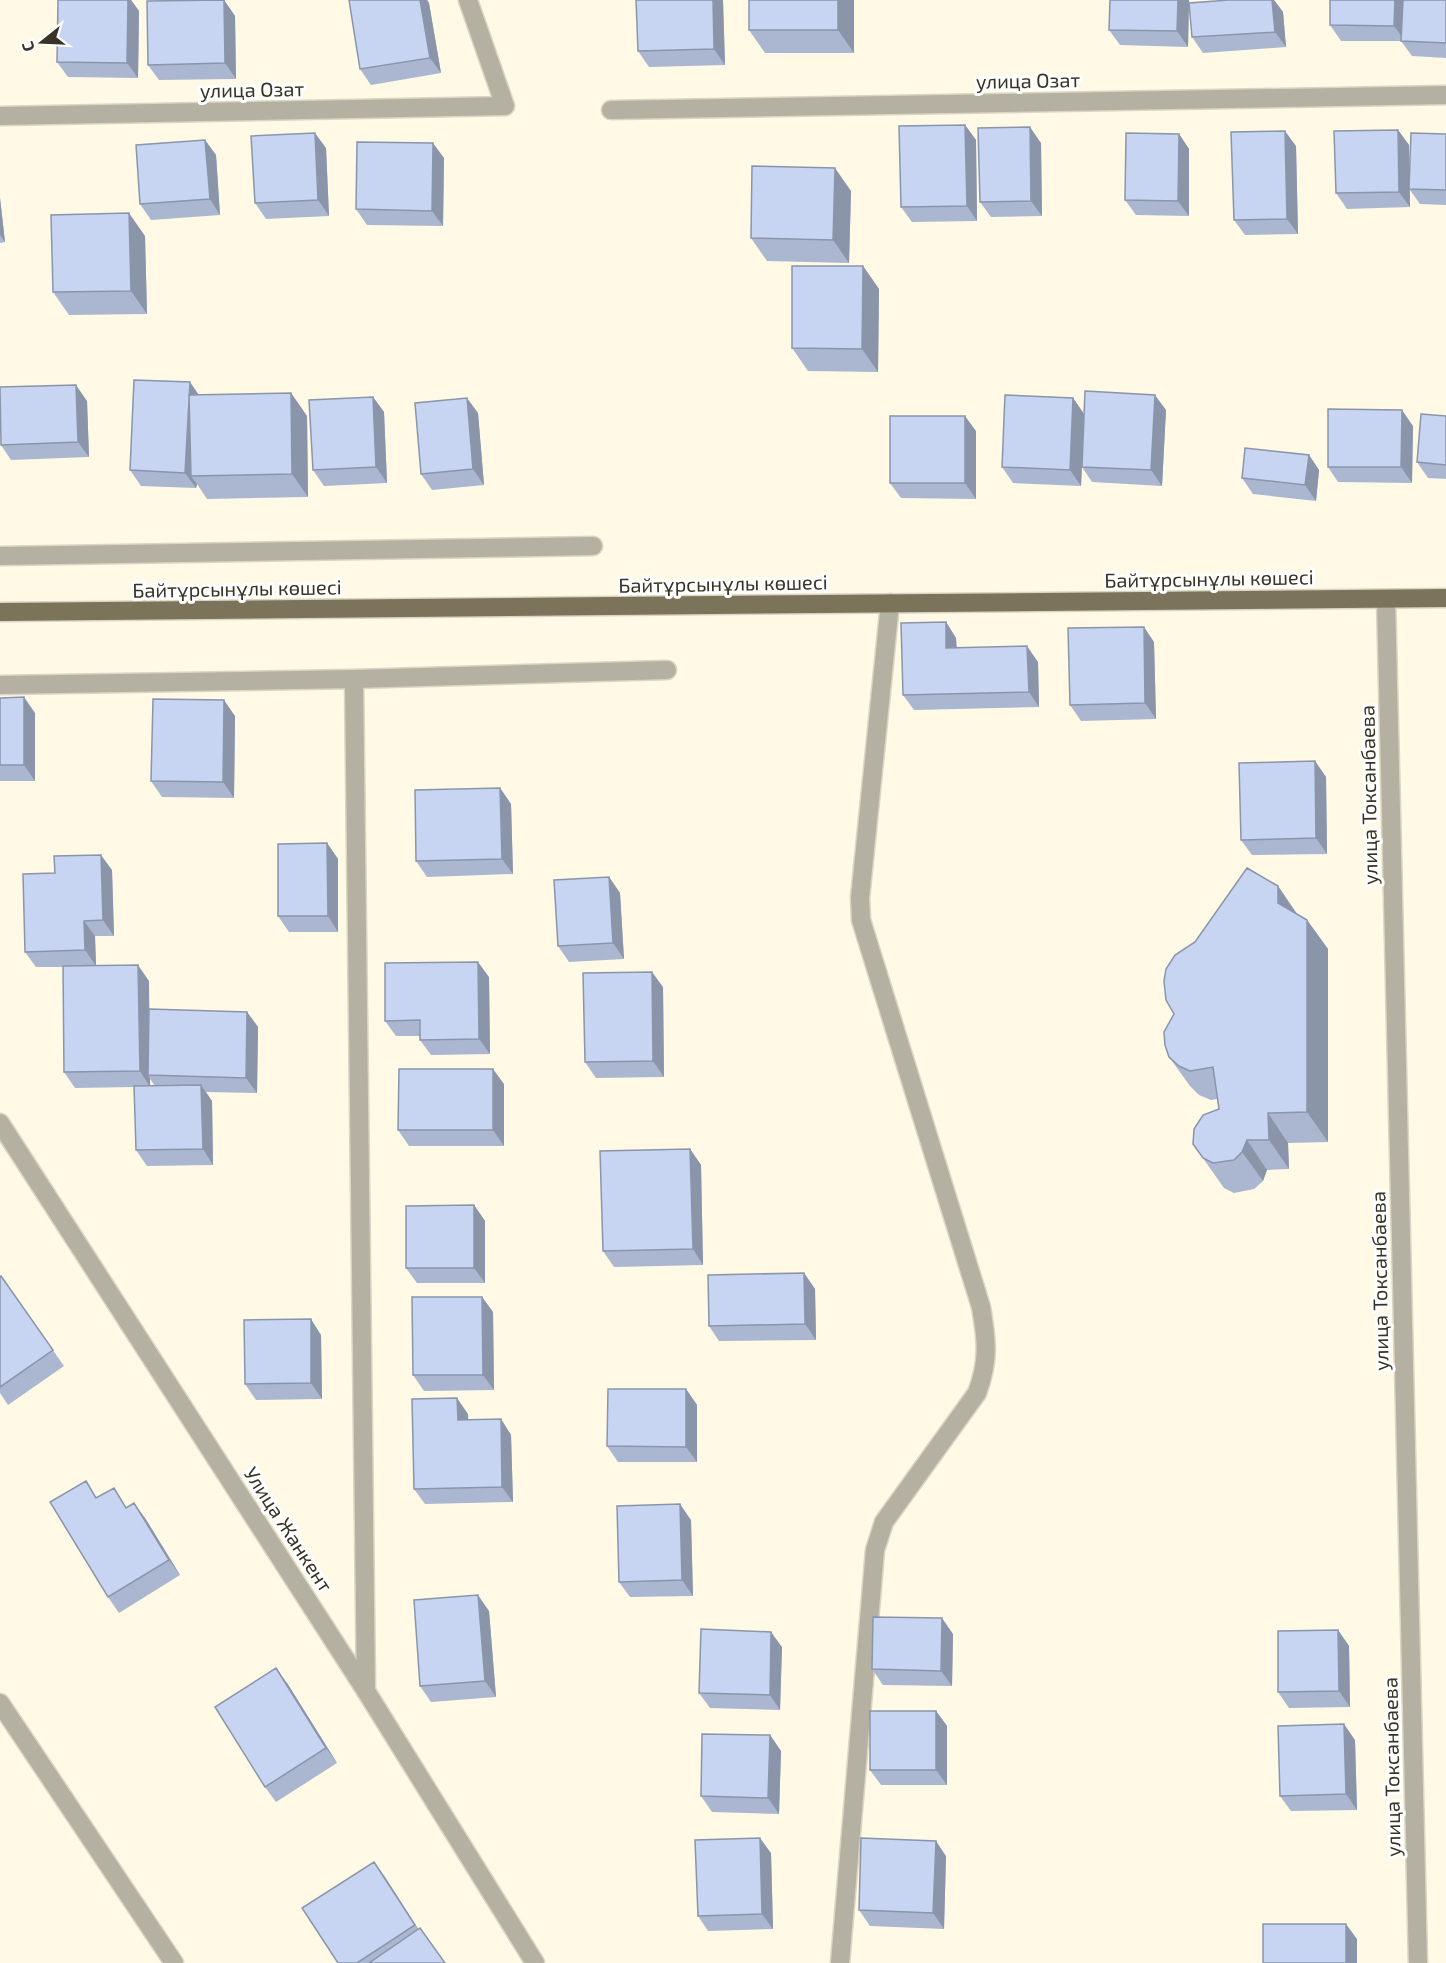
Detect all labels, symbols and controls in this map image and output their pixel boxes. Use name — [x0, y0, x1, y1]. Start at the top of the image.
north arrow — [12, 12, 72, 72]
text: С — [17, 39, 38, 54]
street label: улица Озат — [976, 67, 1081, 94]
street label: улица Озат — [200, 76, 305, 103]
street label: Байтұрсынұлы көшесі — [1104, 564, 1314, 592]
street label: Байтұрсынұлы көшесі — [618, 569, 828, 597]
street label: Байтұрсынұлы көшесі — [132, 574, 342, 602]
street label: улица Токсанбаева — [1354, 705, 1383, 885]
street label: улица Токсанбаева — [1365, 1191, 1394, 1371]
street label: Улица Жанкент — [240, 1462, 338, 1596]
street label: улица Токсанбаева — [1377, 1677, 1406, 1857]

